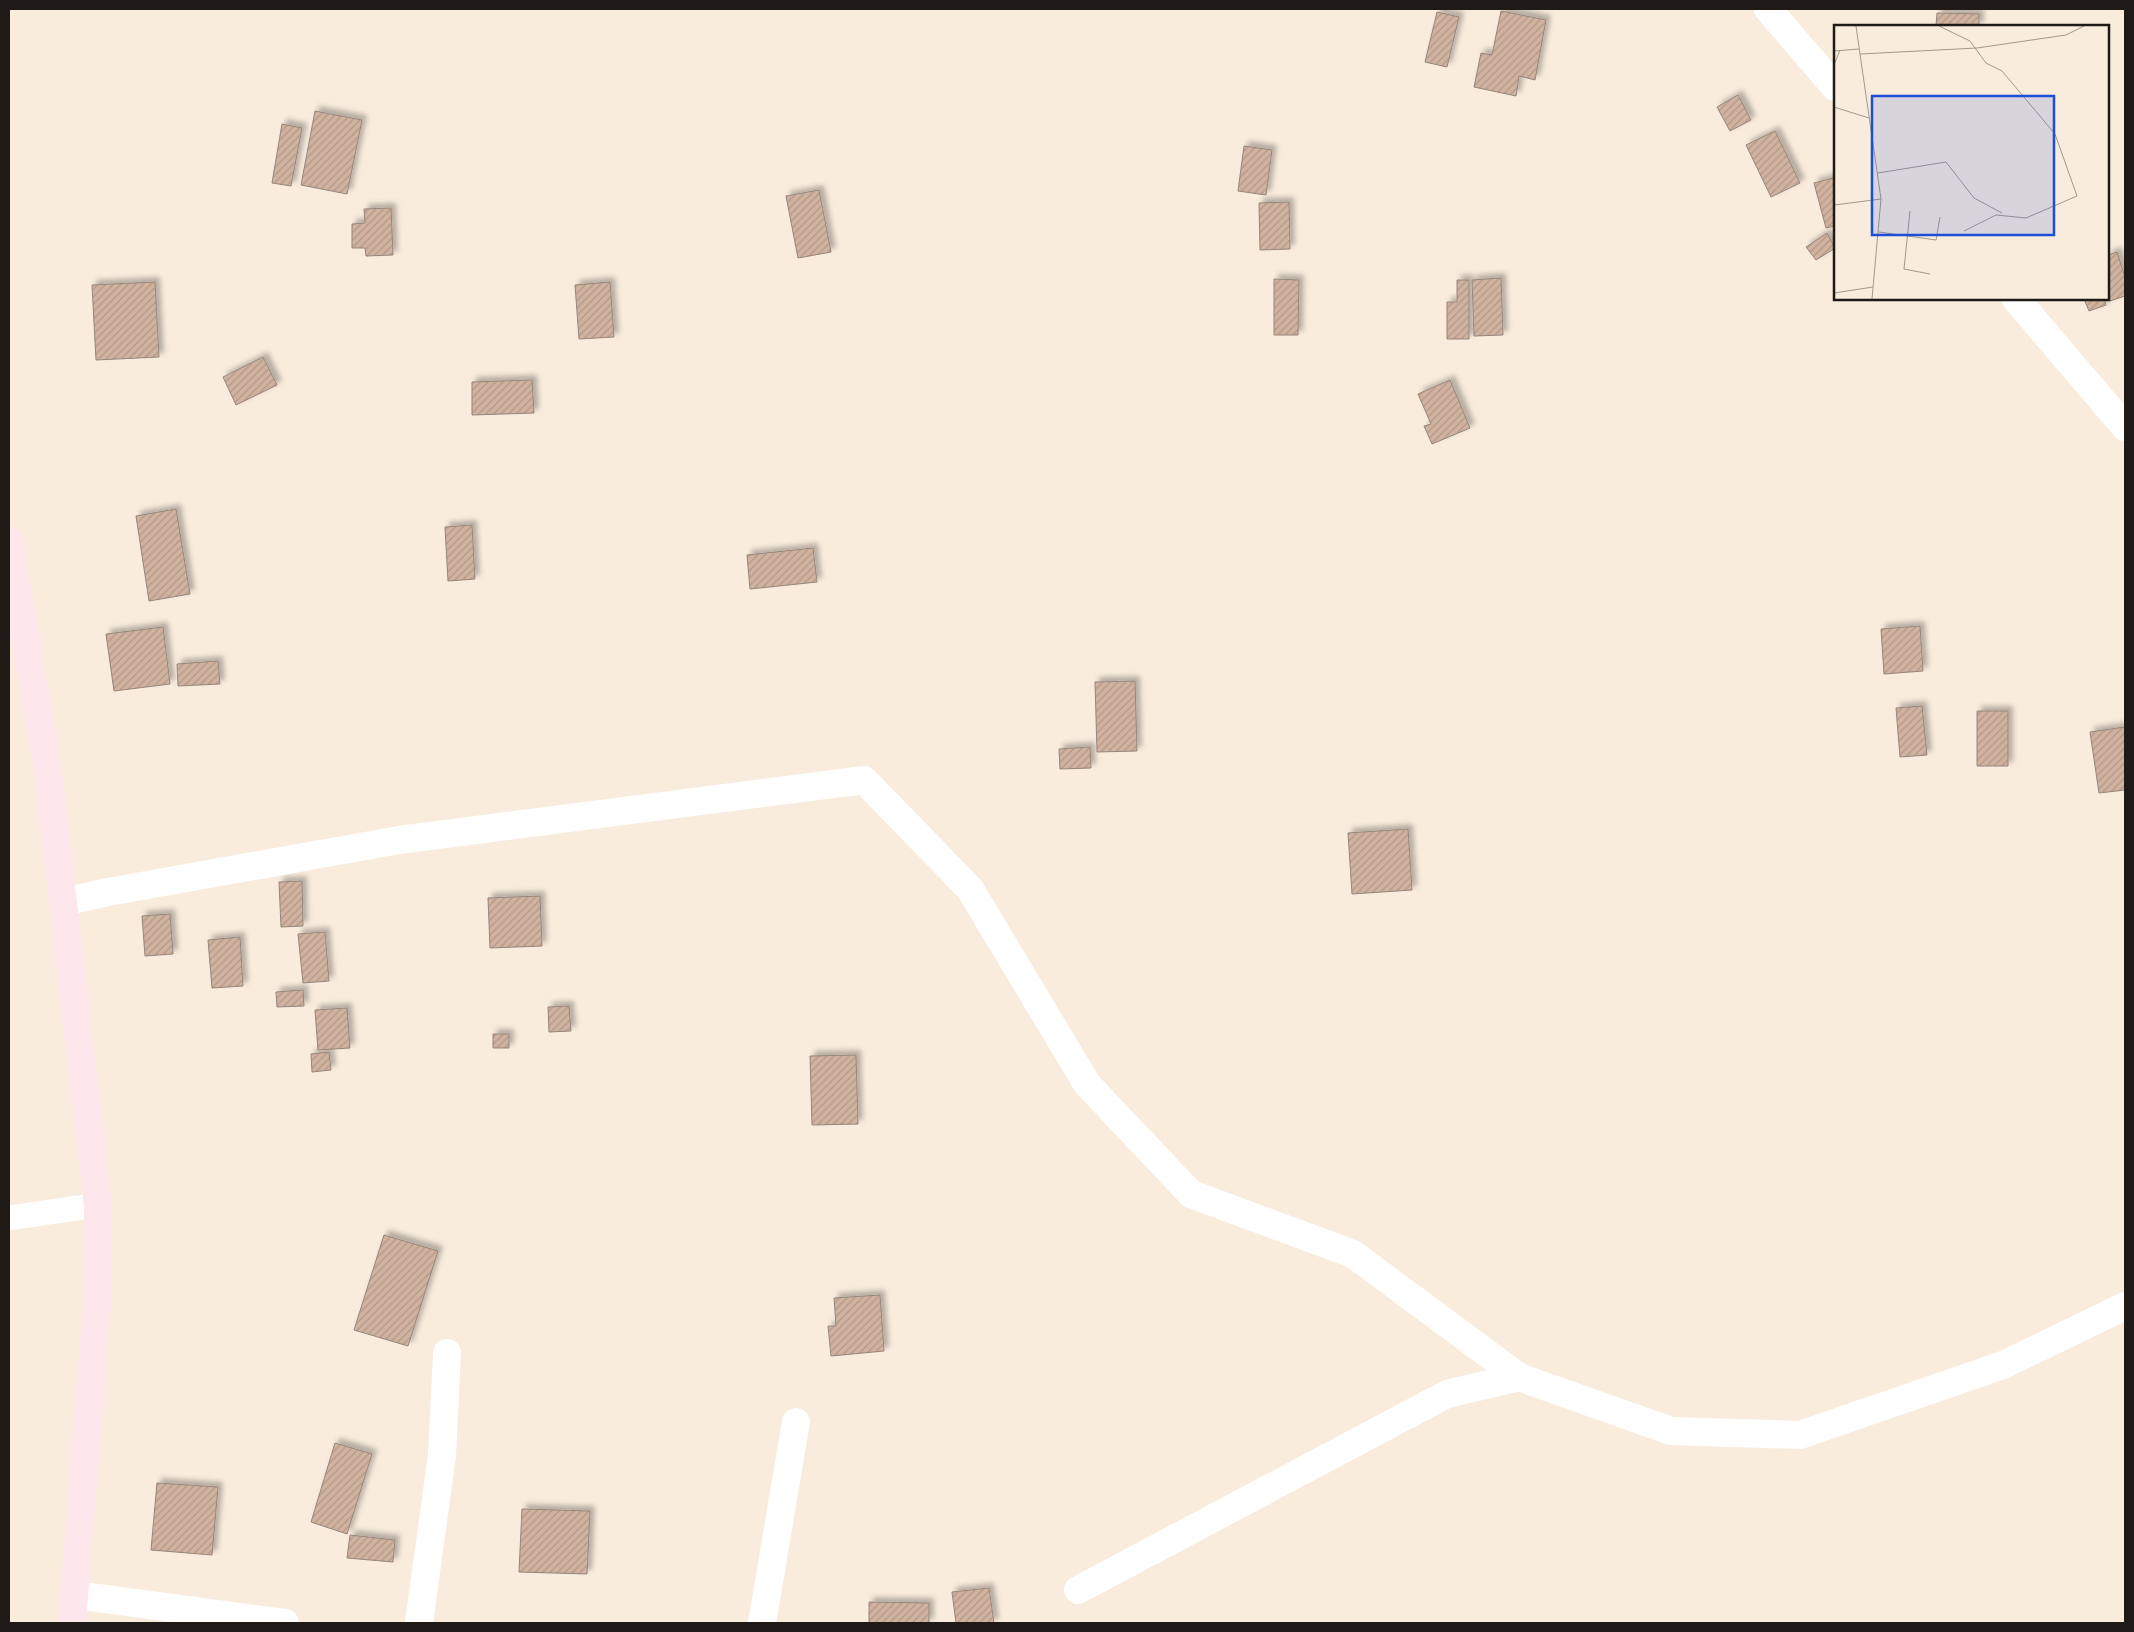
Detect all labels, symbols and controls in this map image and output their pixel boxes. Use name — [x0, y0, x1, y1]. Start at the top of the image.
inset map — [1834, 25, 2109, 300]

